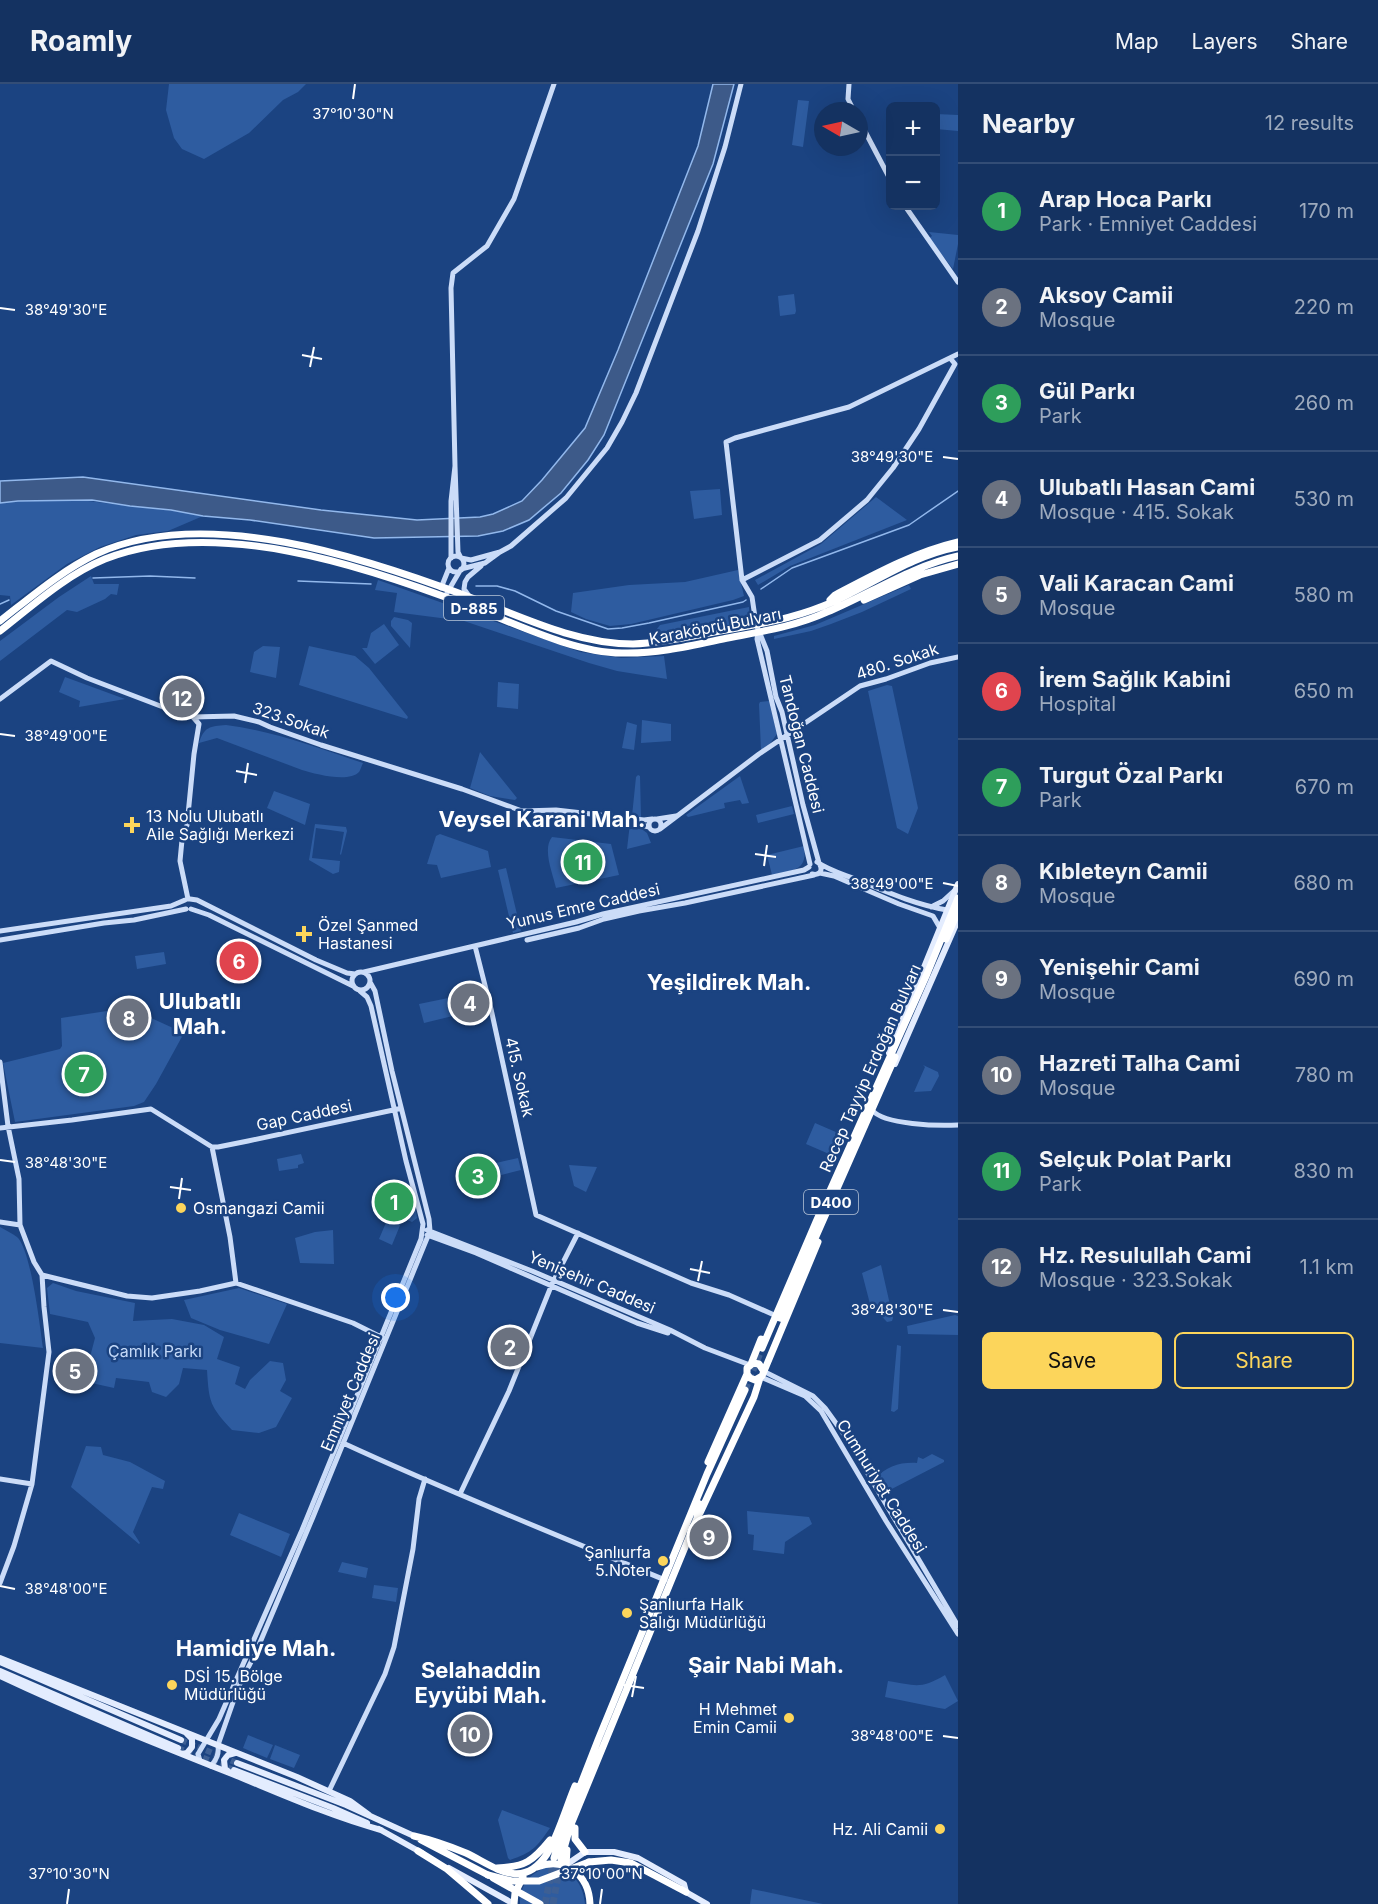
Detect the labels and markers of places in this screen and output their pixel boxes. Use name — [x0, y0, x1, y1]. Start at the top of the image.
pin: 12 — [162, 676, 201, 720]
place label: 13 Nolu Ulubatlı Aile Sağlığı Merkezi — [146, 806, 294, 844]
marker: 13 Nolu Ulubatlı Aile Sağlığı Merkezi — [123, 816, 141, 834]
pin: 11 — [564, 840, 602, 884]
place label: Özel Şanmed Hastanesi — [318, 915, 418, 953]
marker: Özel Şanmed Hastanesi — [295, 925, 313, 943]
pin: 6 — [220, 938, 258, 984]
pin: 4 — [450, 980, 490, 1026]
pin: 8 — [110, 996, 148, 1040]
pin: 7 — [64, 1052, 104, 1096]
pin: 3 — [458, 1154, 498, 1198]
pin: 1 — [374, 1180, 414, 1224]
place label: Osmangazi Camii — [193, 1198, 325, 1218]
marker: Osmangazi Camii — [174, 1201, 188, 1215]
pin: 2 — [490, 1324, 530, 1370]
pin: 5 — [56, 1348, 94, 1394]
pin: 9 — [690, 1514, 728, 1560]
place label: Şanlıurfa 5.Noter — [584, 1542, 651, 1580]
marker: Şanlıurfa 5.Noter — [656, 1554, 670, 1568]
place label: Şanlıurfa Halk Salığı Müdürlüğü — [639, 1594, 766, 1632]
marker: Şanlıurfa Halk Salığı Müdürlüğü — [620, 1606, 634, 1620]
place label: DSİ 15. Bölge Müdürlüğü — [184, 1666, 283, 1704]
marker: DSİ 15. Bölge Müdürlüğü — [165, 1678, 179, 1692]
place label: H Mehmet Emin Camii — [693, 1699, 777, 1737]
marker: H Mehmet Emin Camii — [782, 1711, 796, 1725]
pin: 10 — [450, 1712, 490, 1756]
place label: Hz. Ali Camii — [832, 1819, 928, 1839]
marker: Hz. Ali Camii — [933, 1822, 947, 1836]

